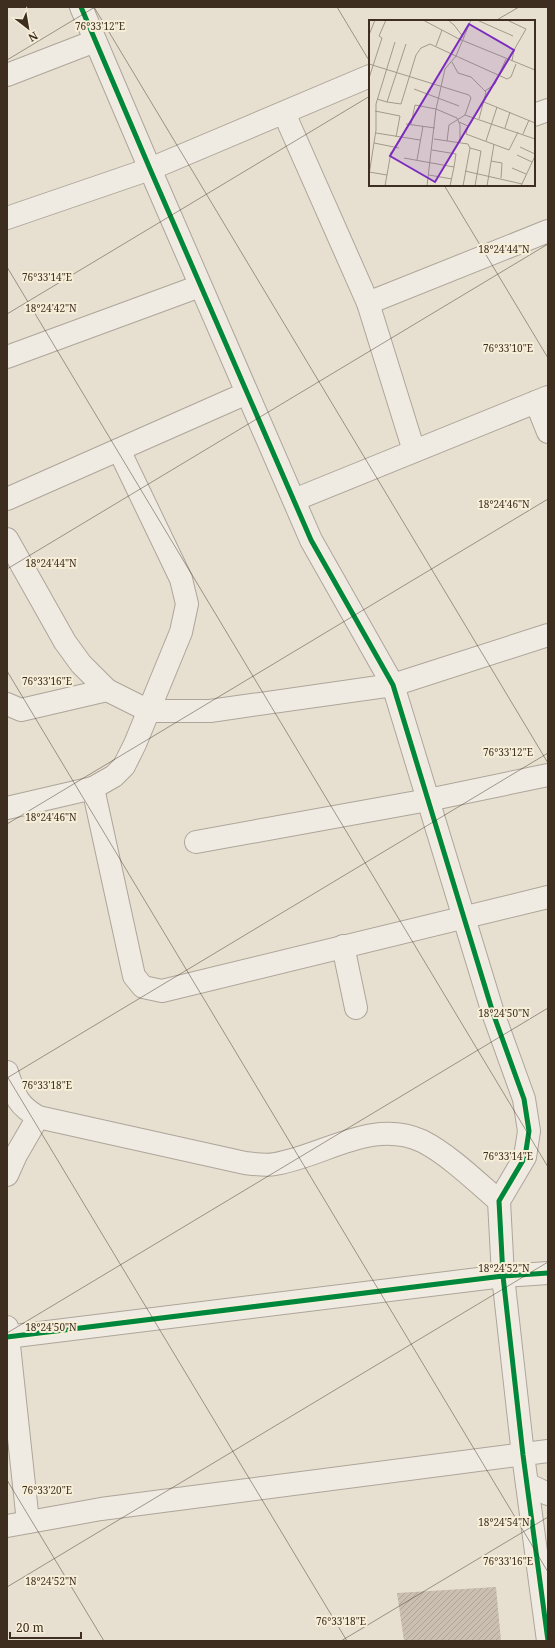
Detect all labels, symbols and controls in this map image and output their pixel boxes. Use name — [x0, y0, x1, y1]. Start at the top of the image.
north arrow — [8, 8, 48, 48]
text: 76°33'12"E — [75, 19, 125, 33]
inset map — [369, 20, 535, 186]
text: N — [26, 28, 41, 46]
text: 18°24'44"N — [478, 242, 530, 256]
text: 76°33'14"E — [22, 270, 72, 284]
text: 18°24'42"N — [25, 301, 77, 315]
text: 76°33'10"E — [483, 341, 533, 355]
text: 18°24'46"N — [478, 497, 530, 511]
text: 18°24'44"N — [25, 556, 77, 570]
text: 76°33'16"E — [22, 674, 72, 688]
text: 76°33'12"E — [483, 745, 533, 759]
text: 18°24'46"N — [25, 810, 77, 824]
text: 18°24'50"N — [478, 1006, 530, 1020]
text: 76°33'18"E — [22, 1078, 72, 1092]
text: 76°33'14"E — [483, 1149, 533, 1163]
text: 18°24'52"N — [478, 1261, 530, 1275]
text: 18°24'50"N — [25, 1320, 77, 1334]
text: 76°33'20"E — [22, 1483, 72, 1497]
text: 18°24'54"N — [478, 1515, 530, 1529]
text: 76°33'16"E — [483, 1554, 533, 1568]
text: 18°24'52"N — [25, 1574, 77, 1588]
scale bar — [10, 1614, 81, 1640]
text: 76°33'18"E — [316, 1614, 366, 1628]
text: 20 m — [16, 1619, 44, 1636]

